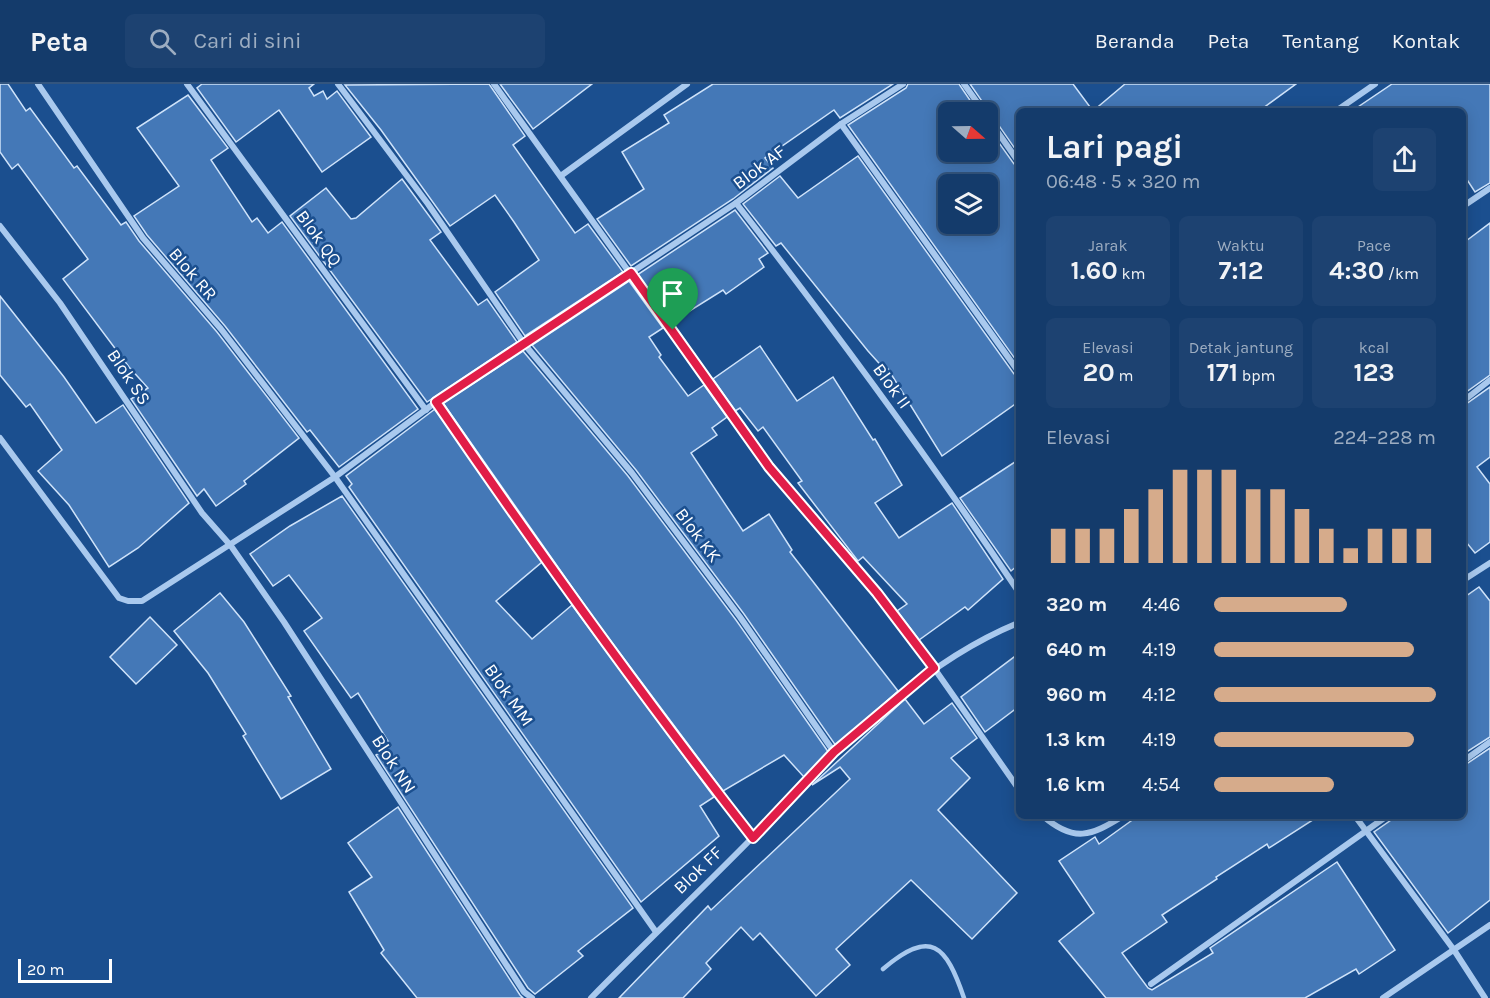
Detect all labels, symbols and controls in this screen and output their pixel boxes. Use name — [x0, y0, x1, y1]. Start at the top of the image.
search box — [125, 14, 545, 68]
text: Peta — [30, 25, 89, 58]
icon: search — [146, 25, 179, 58]
text: Cari di sini — [194, 28, 302, 54]
text: Beranda — [1095, 29, 1175, 53]
text: Peta — [1208, 29, 1249, 53]
text: Tentang — [1282, 29, 1359, 53]
text: Kontak — [1392, 29, 1460, 53]
north arrow — [938, 102, 998, 162]
map controls — [938, 102, 998, 234]
text: Lari pagi — [1046, 128, 1183, 166]
button: share — [1373, 128, 1436, 191]
street label: Blok AF — [728, 140, 790, 194]
text: 06:48 · 5 × 320 m — [1046, 170, 1200, 193]
button: layers — [938, 174, 998, 234]
street label: Blok QQ — [291, 206, 347, 270]
text: Jarak — [1089, 236, 1127, 255]
text: Waktu — [1217, 236, 1265, 255]
text: Pace — [1357, 236, 1391, 255]
street label: Blok RR — [164, 243, 222, 305]
text: 1.60 — [1071, 255, 1118, 286]
text: 7:12 — [1219, 255, 1263, 286]
text: 4:30 — [1329, 255, 1384, 286]
text: km — [1118, 264, 1145, 283]
text: /km — [1384, 264, 1419, 283]
pin — [647, 268, 698, 330]
icon: arrive — [656, 277, 689, 310]
text: Elevasi — [1082, 338, 1134, 357]
text: Detak jantung — [1189, 338, 1293, 357]
text: kcal — [1359, 338, 1389, 357]
street label: Blok SS — [102, 345, 156, 409]
text: 20 — [1083, 357, 1115, 388]
text: 171 — [1206, 357, 1238, 388]
text: 123 — [1353, 357, 1395, 388]
street label: Blok II — [868, 359, 916, 413]
text: m — [1115, 366, 1133, 385]
text: bpm — [1238, 366, 1276, 385]
text: Elevasi — [1046, 426, 1111, 449]
text: 224–228 m — [1333, 426, 1436, 449]
street label: Blok KK — [670, 503, 726, 567]
text: 320 m — [1046, 593, 1107, 616]
text: 4:46 — [1142, 593, 1180, 616]
text: 640 m — [1046, 638, 1107, 661]
text: 4:19 — [1142, 638, 1176, 661]
street label: Blok MM — [480, 660, 538, 730]
text: 960 m — [1046, 683, 1107, 706]
text: 4:12 — [1142, 683, 1176, 706]
text: 1.3 km — [1046, 728, 1106, 751]
text: 4:19 — [1142, 728, 1176, 751]
street label: Blok NN — [367, 731, 421, 797]
text: 1.6 km — [1046, 773, 1105, 796]
text: 4:54 — [1142, 773, 1180, 796]
street label: Blok FF — [669, 841, 727, 899]
scale bar — [18, 956, 112, 984]
text: 20 m — [27, 960, 65, 979]

